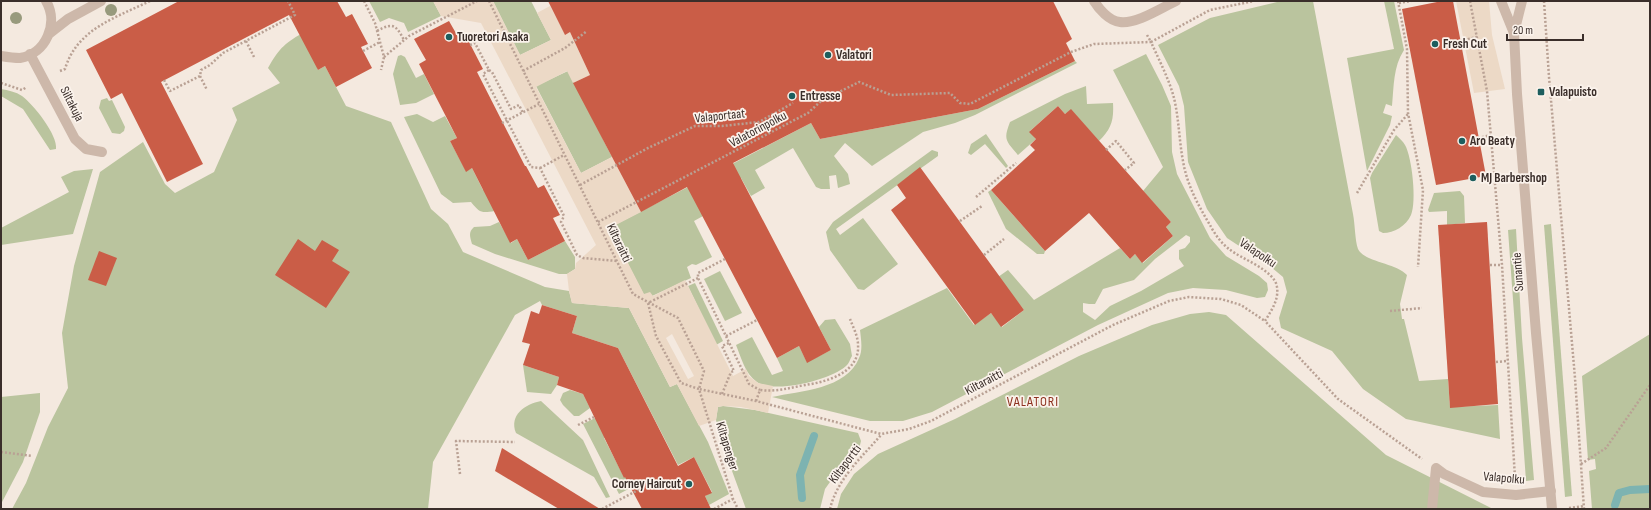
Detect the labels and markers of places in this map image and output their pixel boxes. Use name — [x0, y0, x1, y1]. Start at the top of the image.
place label: Tuoretori Asaka — [457, 29, 529, 45]
marker: Tuoretori Asaka — [444, 32, 454, 42]
place label: Fresh Cut — [1443, 36, 1488, 52]
marker: Fresh Cut — [1430, 39, 1440, 49]
place label: Valatori — [836, 47, 872, 63]
marker: Valatori — [823, 50, 833, 60]
place label: Valapuisto — [1549, 84, 1597, 100]
marker: Valapuisto — [1536, 87, 1546, 97]
place label: Entresse — [800, 88, 841, 104]
marker: Entresse — [787, 91, 797, 101]
place label: Aro Beaty — [1469, 133, 1515, 149]
marker: Aro Beaty — [1457, 136, 1467, 146]
place label: MJ Barbershop — [1481, 170, 1547, 186]
marker: MJ Barbershop — [1468, 173, 1478, 183]
place label: Corney Haircut — [612, 476, 682, 492]
marker: Corney Haircut — [684, 479, 694, 489]

